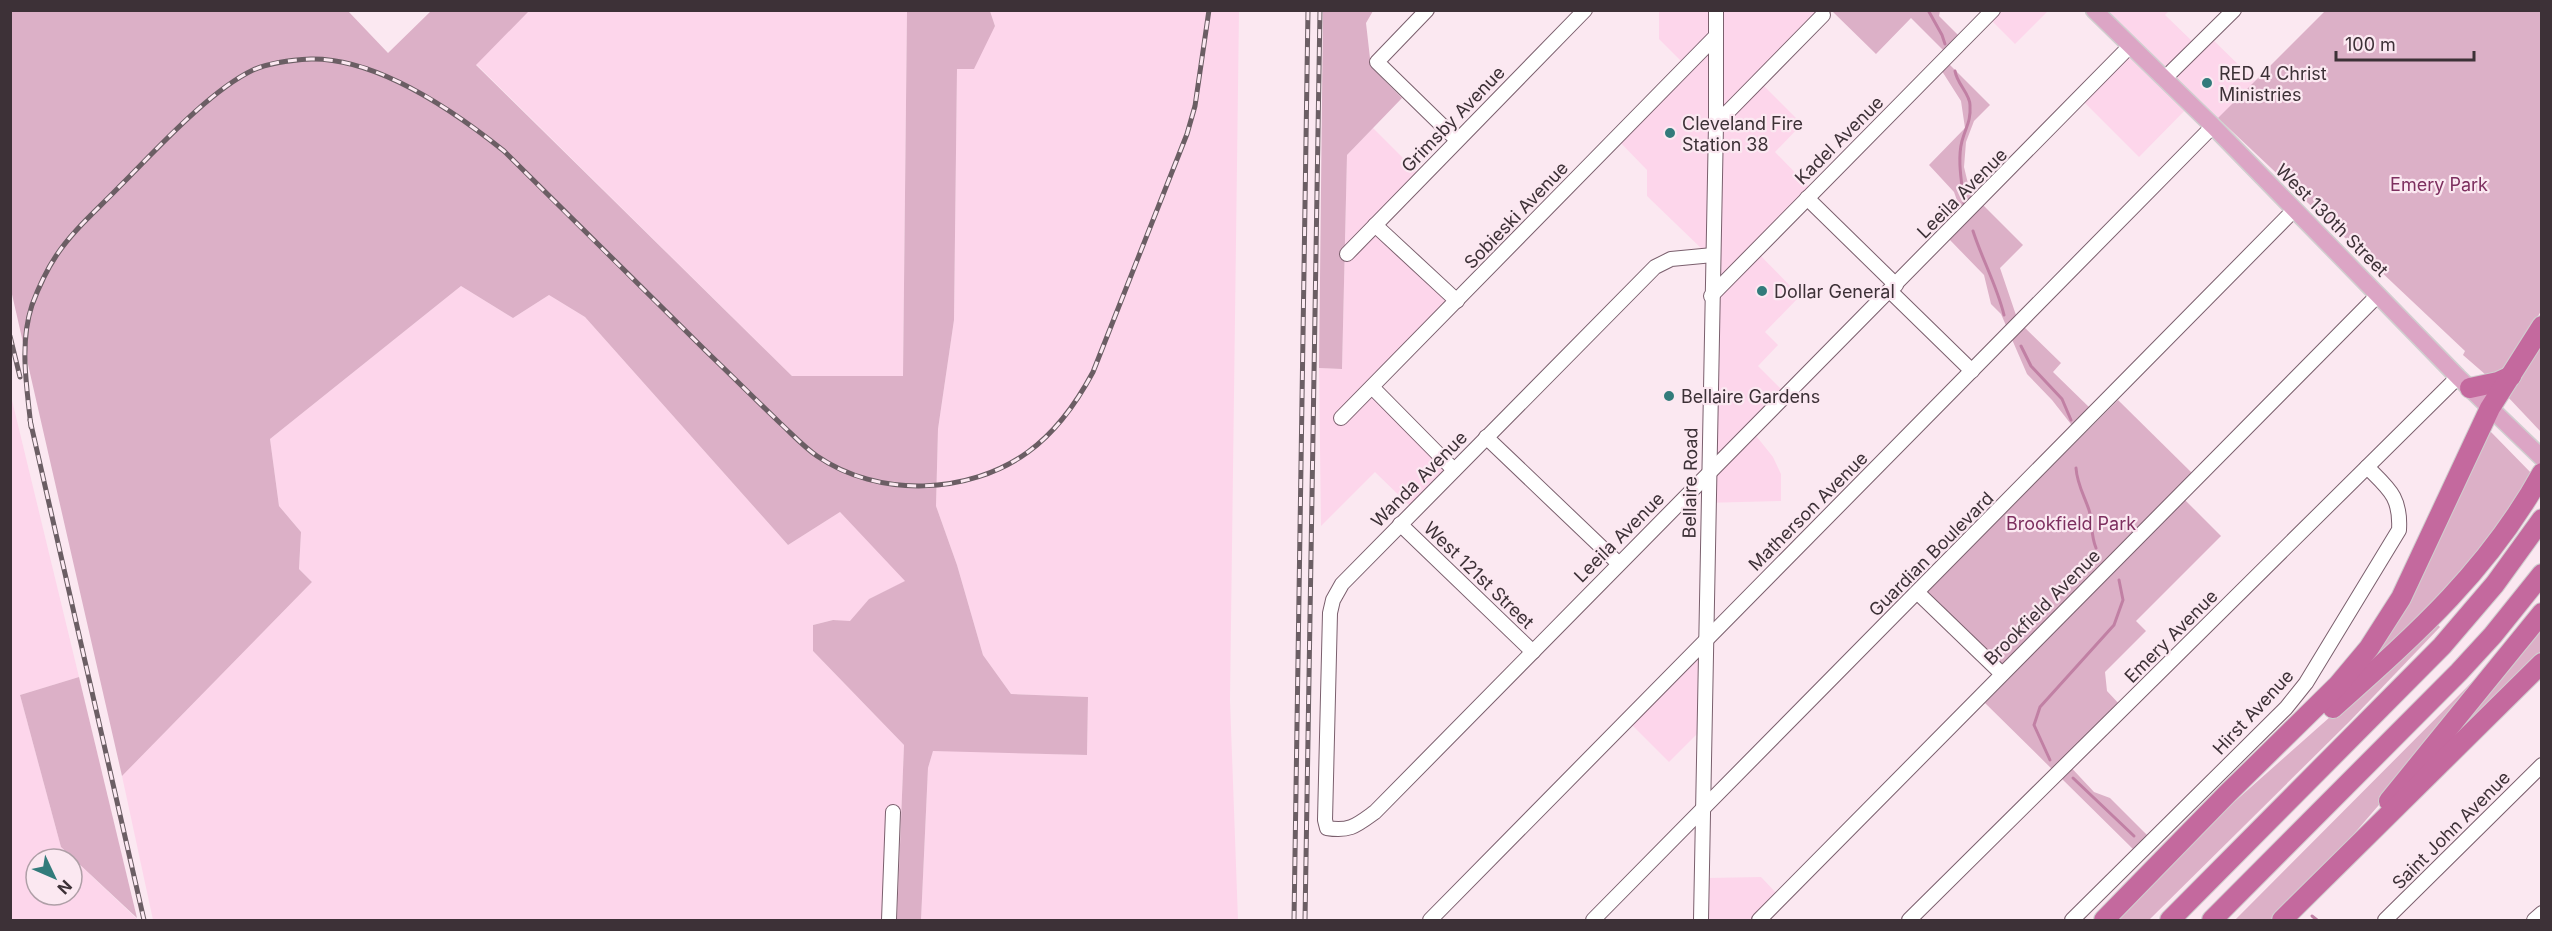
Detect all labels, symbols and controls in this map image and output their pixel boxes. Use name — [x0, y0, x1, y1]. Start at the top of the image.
scale bar — [2336, 24, 2474, 62]
text: 100 m — [2345, 34, 2396, 55]
street label: Grimsby Avenue — [1397, 62, 1509, 176]
place label: RED 4 Christ Ministries — [2219, 63, 2327, 105]
marker: RED 4 Christ Ministries — [2200, 76, 2214, 90]
street label: Kadel Avenue — [1790, 91, 1888, 189]
place label: Cleveland Fire Station 38 — [1682, 113, 1803, 155]
marker: Cleveland Fire Station 38 — [1663, 126, 1677, 140]
street label: Leeila Avenue — [1913, 144, 2011, 242]
street label: Sobieski Avenue — [1460, 157, 1572, 273]
street label: West 130th Street — [2271, 159, 2393, 281]
park label: Emery Park — [2390, 174, 2488, 195]
place label: Dollar General — [1774, 281, 1895, 302]
marker: Dollar General — [1755, 284, 1769, 298]
place label: Bellaire Gardens — [1681, 386, 1820, 407]
marker: Bellaire Gardens — [1662, 389, 1676, 403]
street label: Wanda Avenue — [1367, 427, 1471, 531]
street label: Bellaire Road — [1679, 427, 1701, 539]
street label: Matherson Avenue — [1744, 447, 1872, 575]
street label: Guardian Boulevard — [1864, 487, 1998, 621]
street label: Leeila Avenue — [1570, 488, 1668, 586]
park label: Brookfield Park — [2006, 513, 2136, 534]
street label: West 121st Street — [1420, 517, 1538, 633]
street label: Brookfield Avenue — [1980, 545, 2104, 669]
street label: Emery Avenue — [2120, 585, 2222, 687]
street label: Hirst Avenue — [2208, 665, 2298, 759]
street label: Saint John Avenue — [2388, 767, 2514, 893]
north arrow — [24, 847, 84, 907]
text: N — [53, 876, 76, 899]

